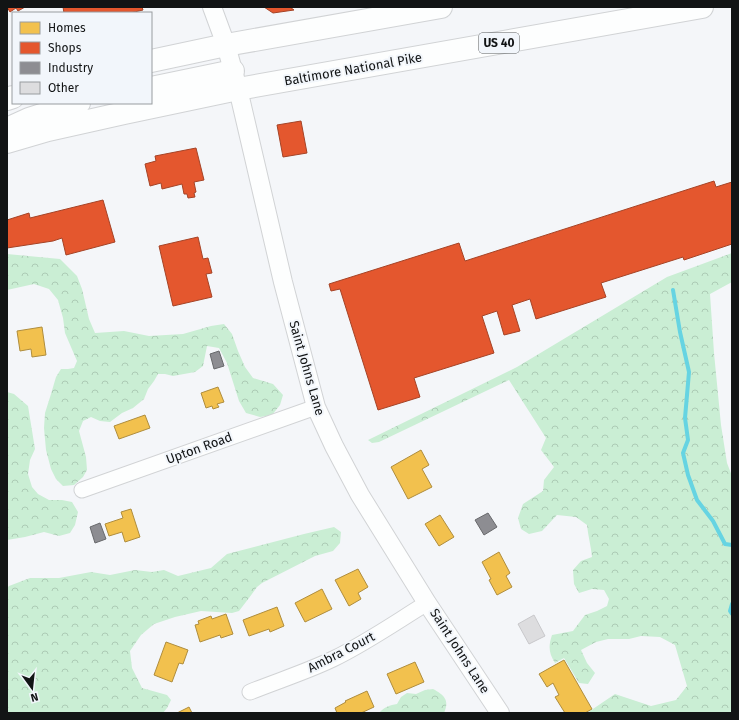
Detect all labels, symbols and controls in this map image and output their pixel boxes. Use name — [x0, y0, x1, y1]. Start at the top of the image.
legend — [12, 12, 152, 104]
text: Homes — [48, 21, 86, 35]
road number: US 40 — [479, 33, 519, 53]
text: Shops — [48, 41, 82, 55]
street label: Baltimore National Pike — [283, 50, 423, 88]
text: Industry — [48, 61, 93, 75]
text: Other — [48, 81, 79, 95]
street label: Saint Johns Lane — [286, 319, 328, 417]
street label: Upton Road — [164, 429, 234, 467]
street label: Saint Johns Lane — [427, 606, 493, 696]
street label: Ambra Court — [305, 629, 377, 675]
north arrow — [12, 668, 52, 708]
text: N — [29, 690, 40, 704]

